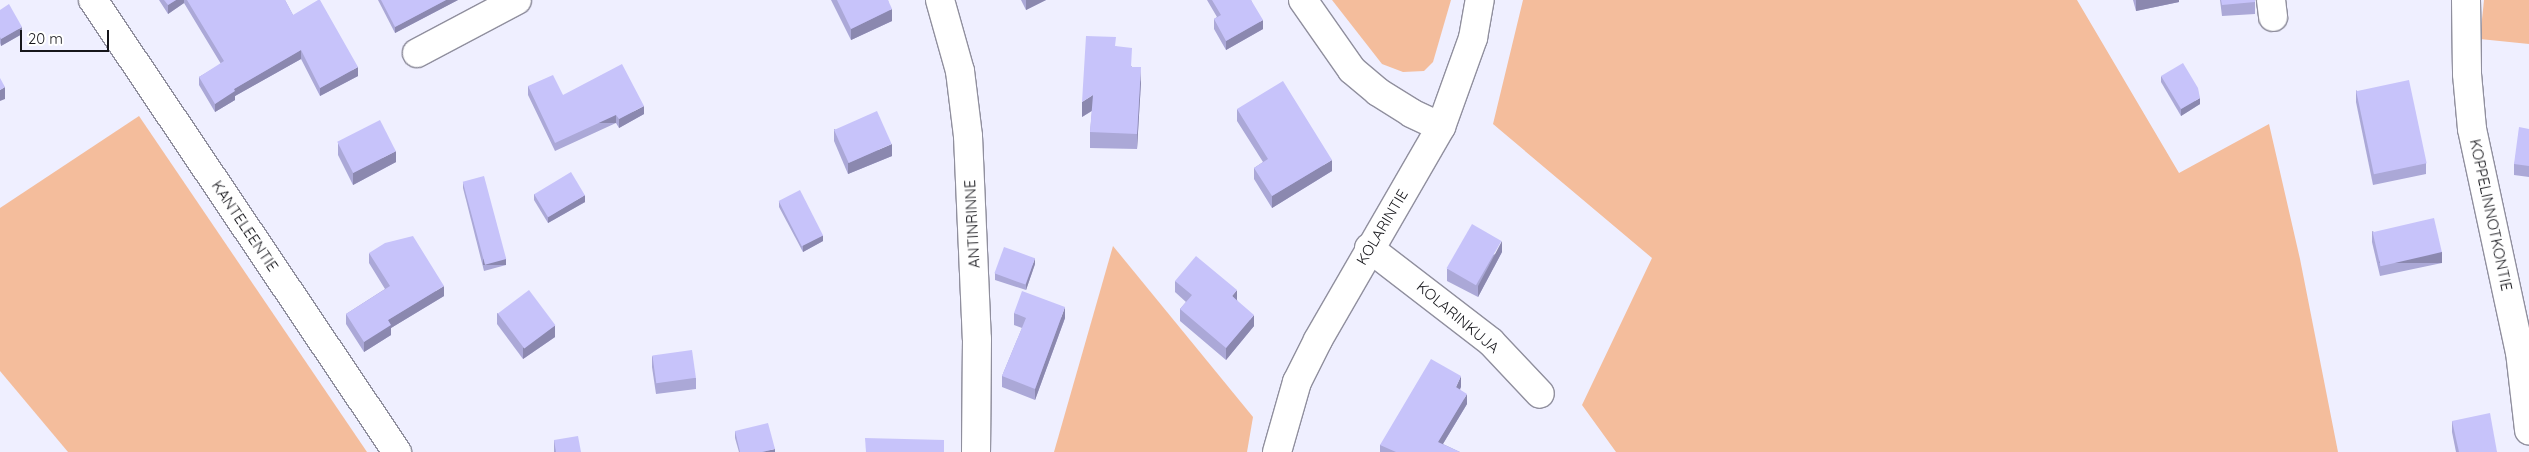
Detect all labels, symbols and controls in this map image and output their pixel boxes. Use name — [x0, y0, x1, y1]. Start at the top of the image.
scale bar — [22, 20, 111, 52]
text: 20 m — [28, 29, 63, 48]
street label: KOPPELINNOTKONTIE — [2466, 137, 2516, 293]
street label: KANTELEENTIE — [208, 177, 282, 275]
street label: ANTINRINNE — [961, 179, 983, 269]
street label: KOLARINTIE — [1352, 186, 1412, 268]
street label: KOLARINKUJA — [1413, 277, 1503, 357]

